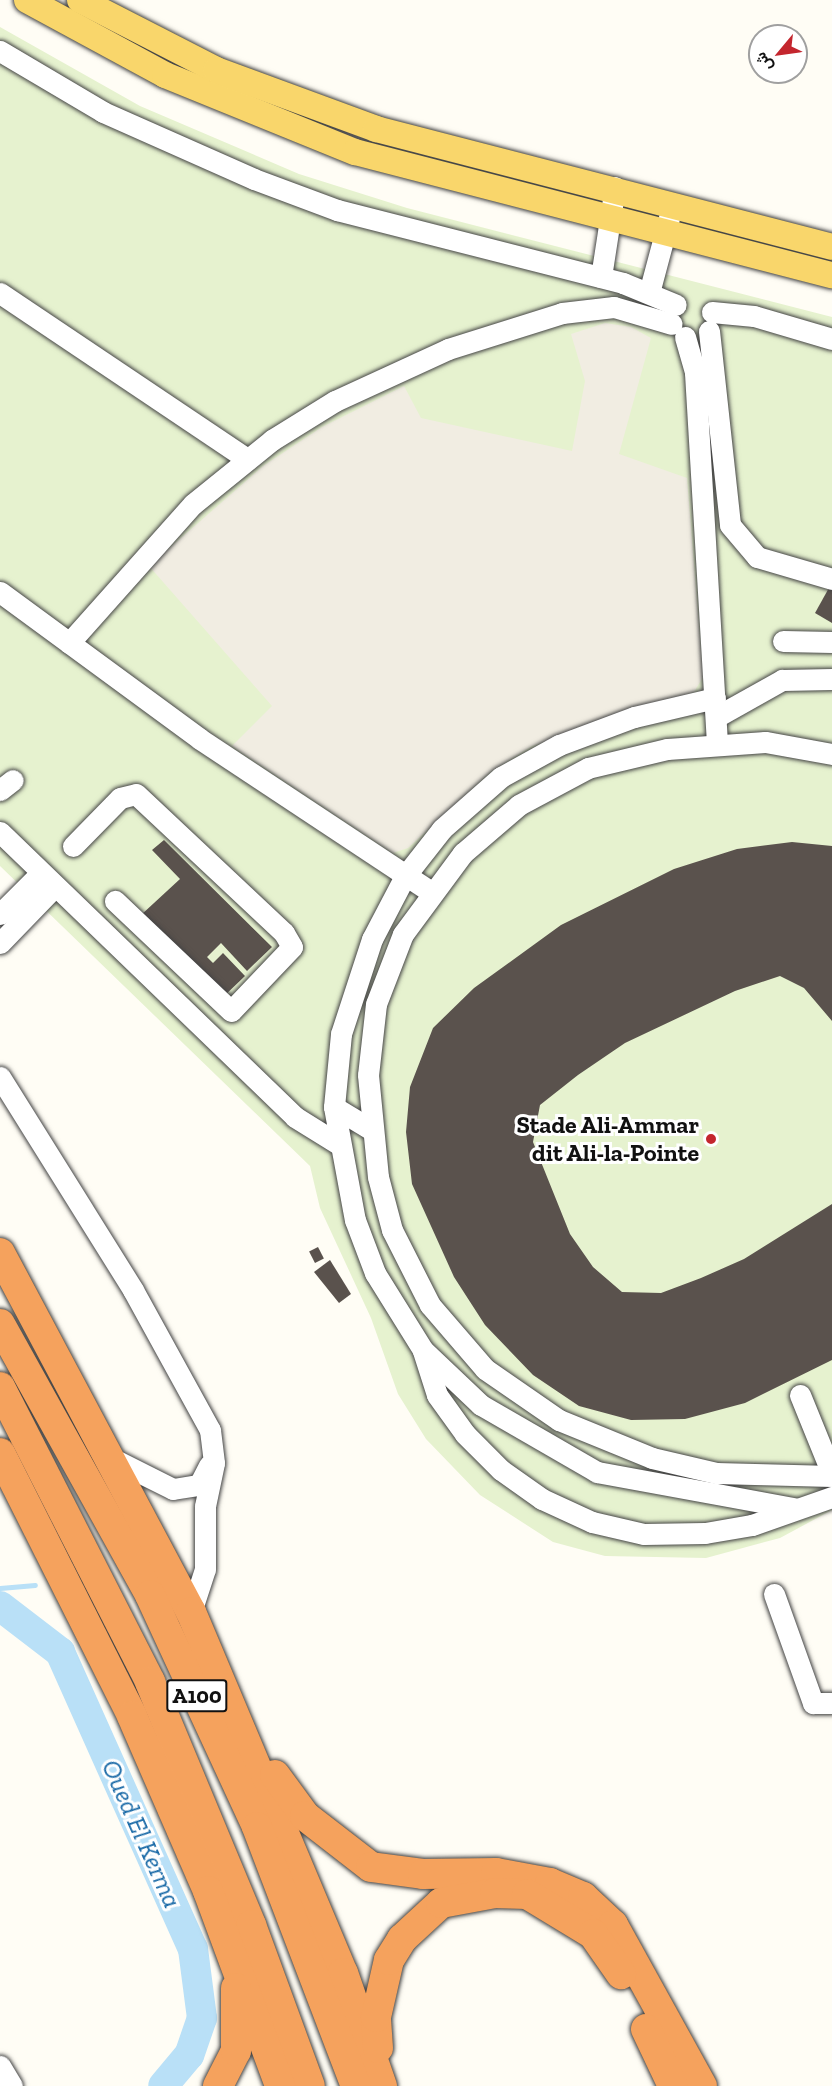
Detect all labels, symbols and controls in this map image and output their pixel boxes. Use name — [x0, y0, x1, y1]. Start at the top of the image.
north arrow — [748, 24, 808, 84]
text: ش — [751, 49, 777, 75]
place label: Stade Ali-Ammar dit Ali-la-Pointe — [516, 1111, 699, 1167]
marker: Stade Ali-Ammar dit Ali-la-Pointe — [704, 1132, 718, 1146]
road number: A100 — [166, 1677, 228, 1715]
water label: Oued El Kerma — [94, 1755, 188, 1913]

